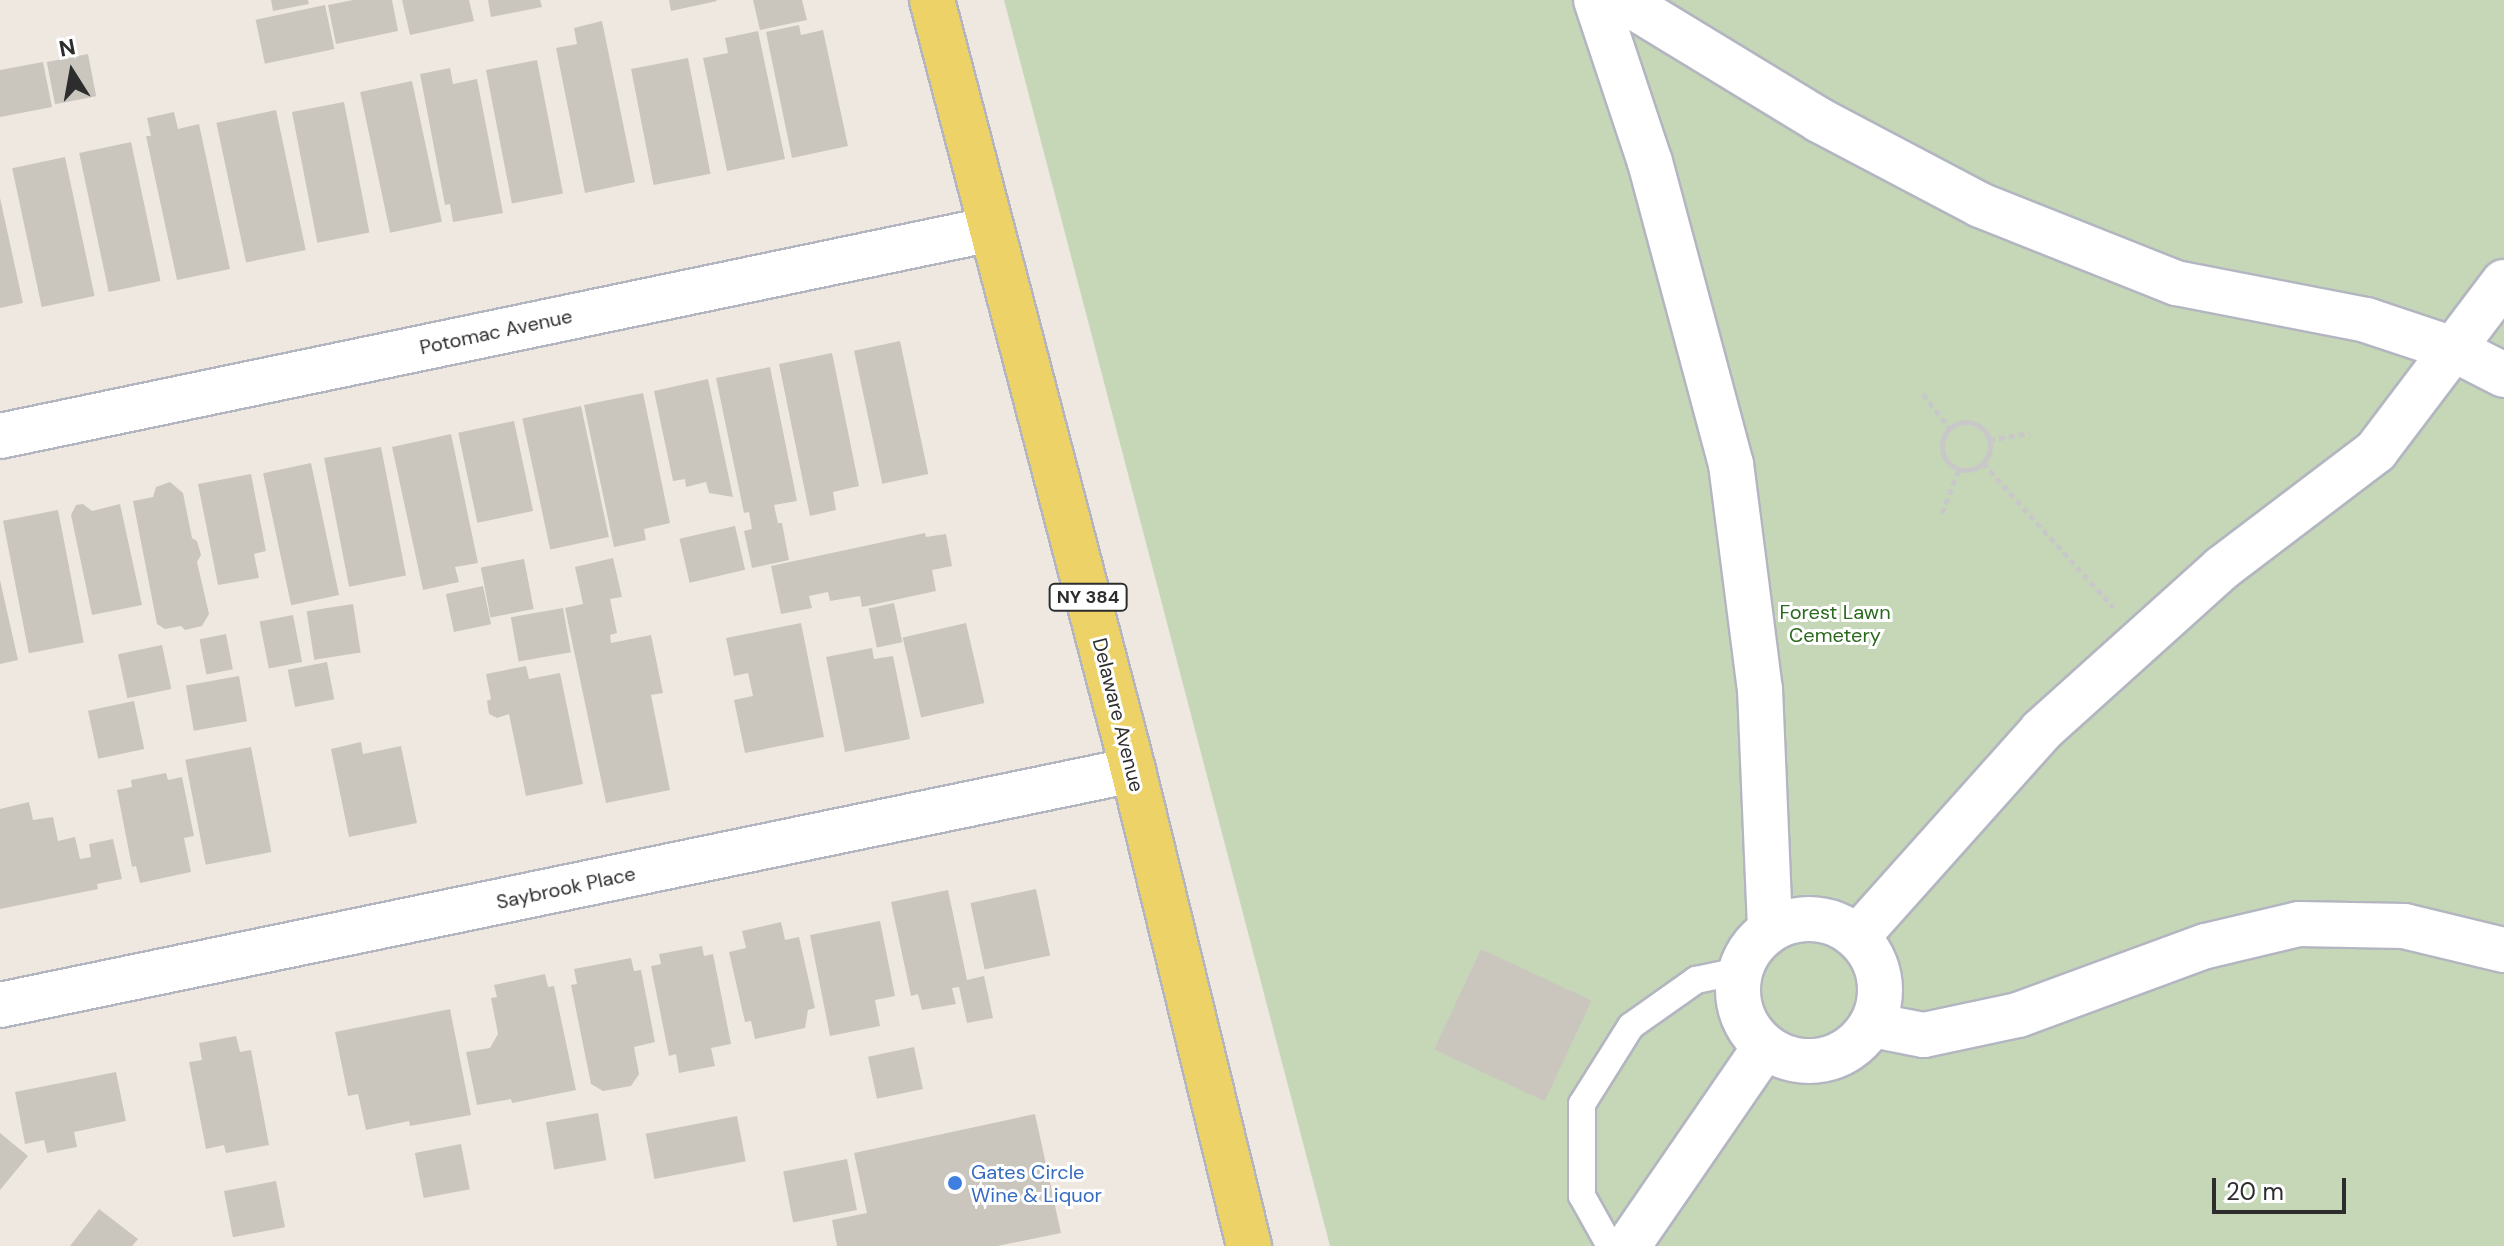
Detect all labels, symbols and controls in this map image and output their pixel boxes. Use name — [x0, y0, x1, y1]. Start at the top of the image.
north arrow — [32, 32, 112, 112]
text: N — [57, 32, 78, 64]
street label: Potomac Avenue — [418, 304, 574, 360]
road number: NY 384 — [1048, 583, 1128, 611]
park label: Forest Lawn Cemetery — [1779, 600, 1891, 647]
street label: Delaware Avenue — [1087, 636, 1149, 794]
street label: Saybrook Place — [494, 862, 638, 914]
place label: Gates Circle Wine & Liquor — [971, 1160, 1102, 1207]
scale bar — [2216, 1162, 2350, 1212]
marker: Gates Circle Wine & Liquor — [946, 1174, 964, 1192]
text: 20 m — [2226, 1176, 2284, 1207]

